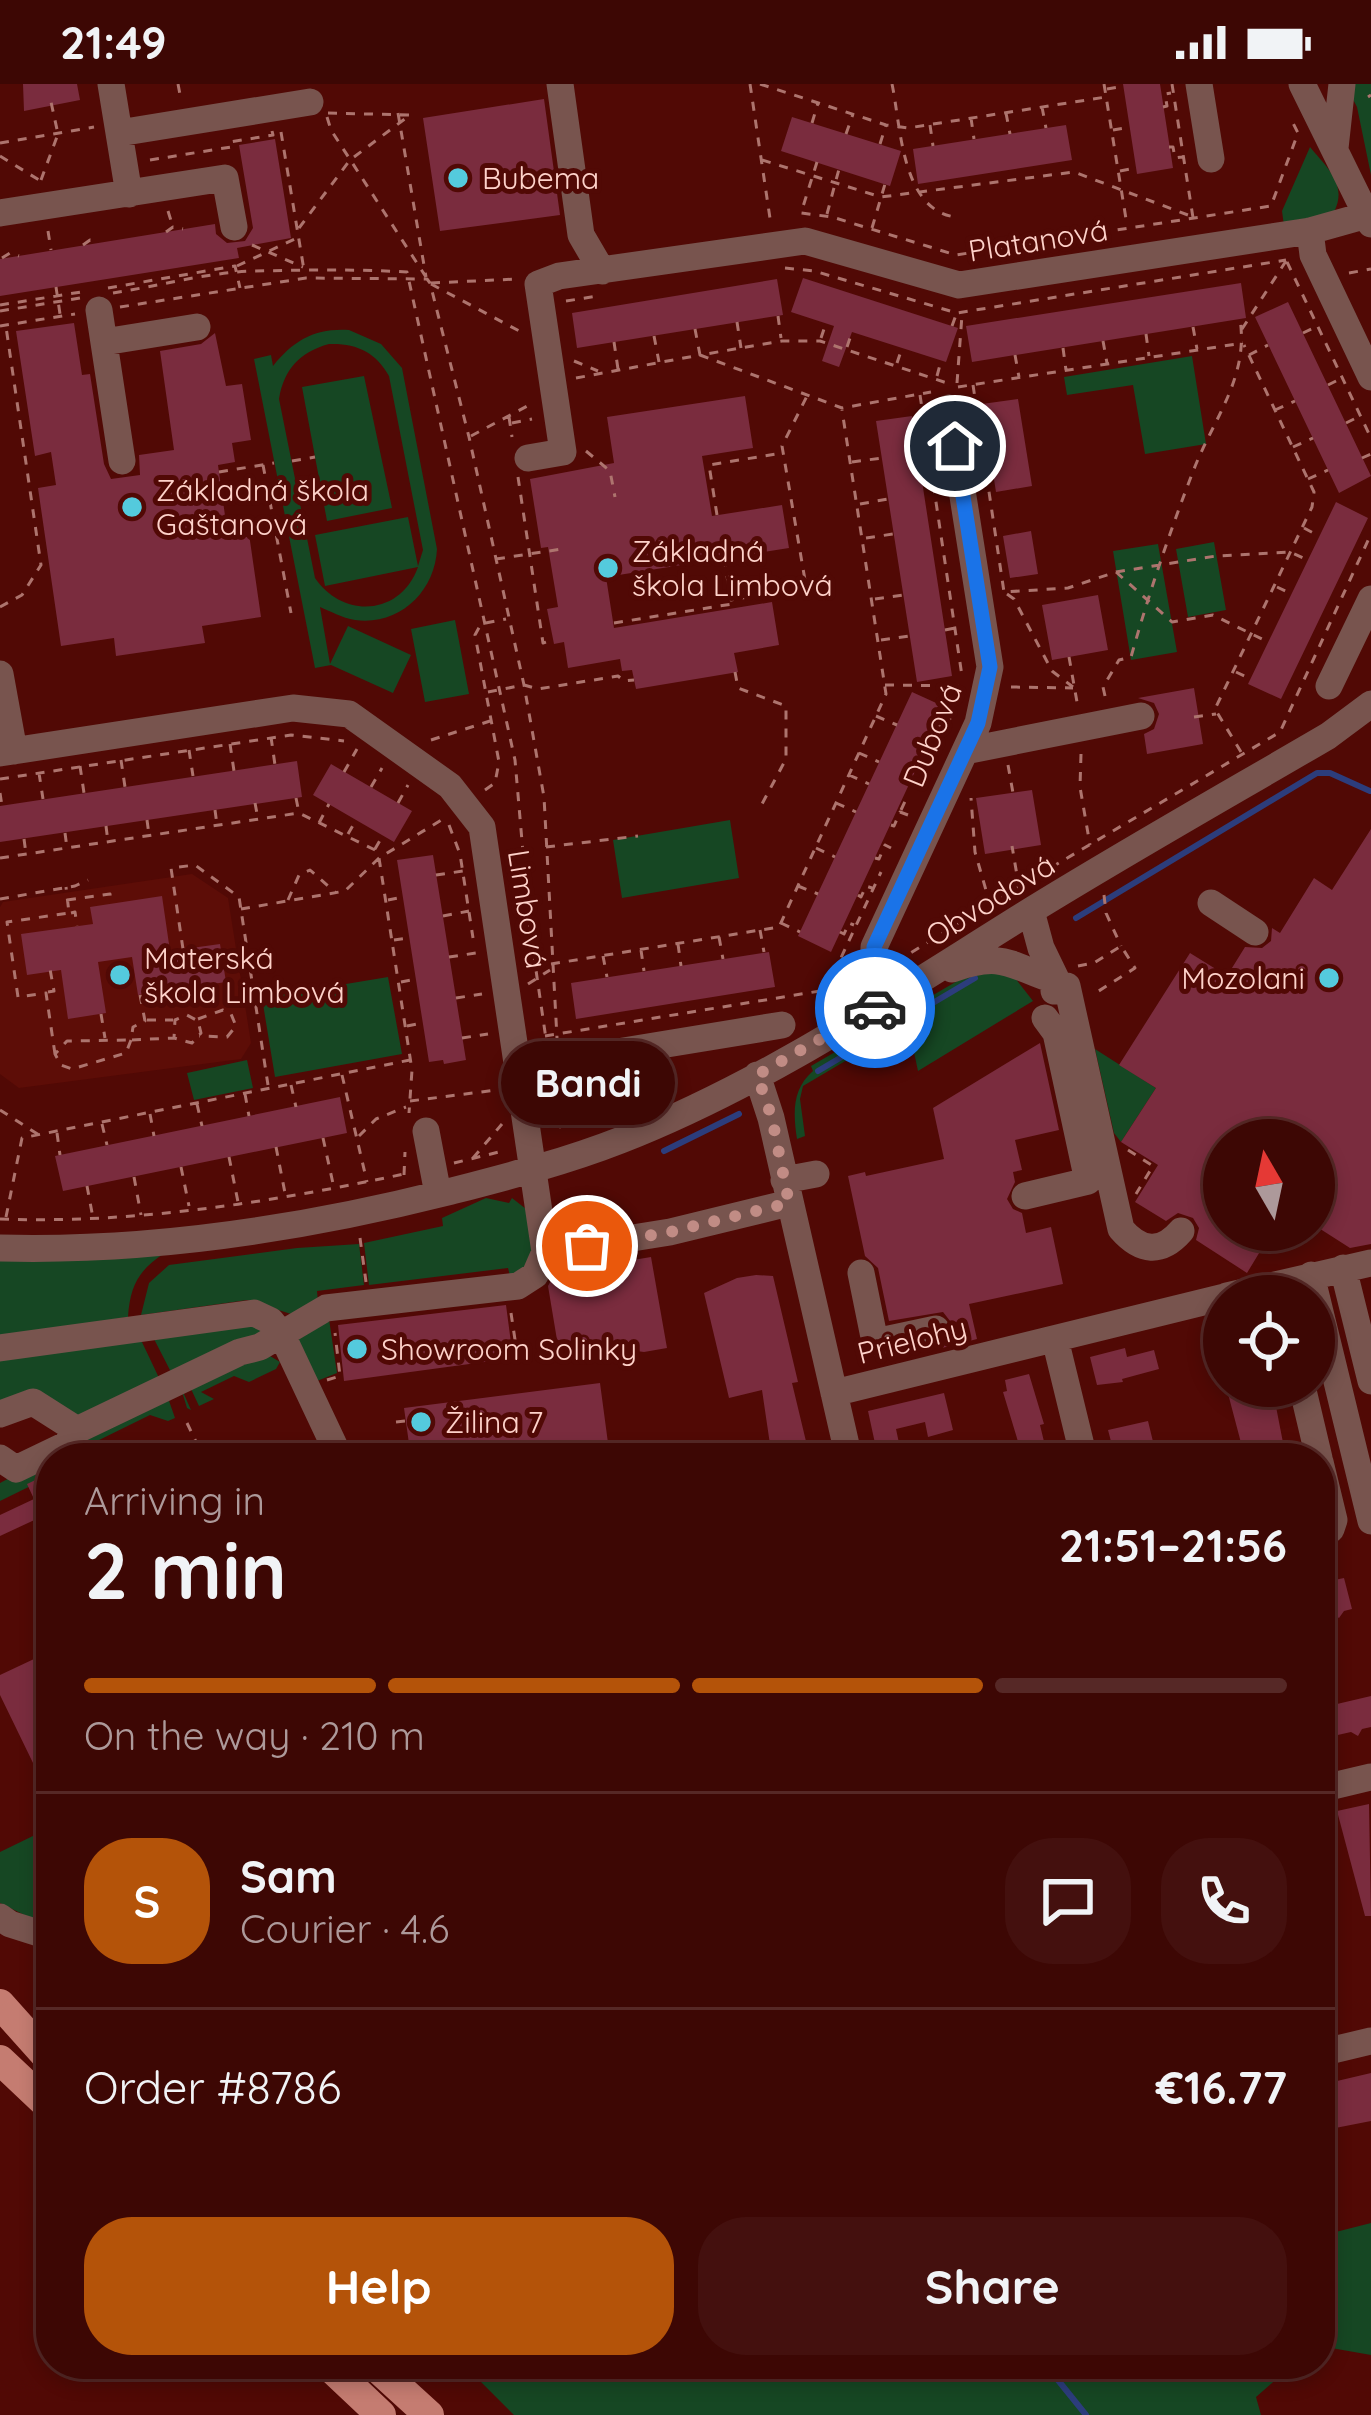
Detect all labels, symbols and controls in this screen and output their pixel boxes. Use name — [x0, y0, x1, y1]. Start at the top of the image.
text: 21:49 — [60, 14, 167, 70]
place label: Bubema — [482, 159, 599, 197]
marker: Bubema — [445, 165, 471, 191]
street label: Platanová — [966, 210, 1110, 270]
pin — [904, 395, 1006, 497]
icon: home — [922, 413, 988, 479]
place label: Základná škola Gaštanová — [156, 471, 369, 543]
marker: Základná škola Gaštanová — [119, 494, 145, 520]
place label: Základná škola Limbová — [632, 532, 833, 604]
marker: Základná škola Limbová — [595, 555, 621, 581]
street label: Dubová — [894, 677, 970, 793]
street label: Obvodová — [918, 845, 1062, 955]
street label: Limbová — [500, 847, 556, 971]
place label: Materská škola Limbová — [144, 939, 345, 1011]
courier — [815, 948, 935, 1068]
place label: Mozolani — [1181, 959, 1305, 997]
marker: Materská škola Limbová — [107, 962, 133, 988]
marker: Mozolani — [1316, 965, 1342, 991]
icon: car — [842, 975, 908, 1041]
callout: Bandi — [500, 1042, 674, 1126]
text: Bandi — [535, 1058, 641, 1107]
north arrow — [1203, 1119, 1335, 1251]
map controls — [1203, 1119, 1335, 1407]
pin — [536, 1195, 638, 1297]
icon: bag — [554, 1213, 620, 1279]
button: locate — [1203, 1275, 1335, 1407]
street label: Prielohy — [853, 1308, 971, 1372]
place label: Showroom Solinky — [381, 1330, 637, 1368]
marker: Showroom Solinky — [344, 1336, 370, 1362]
place label: Žilina 7 — [445, 1403, 543, 1441]
marker: Žilina 7 — [408, 1409, 434, 1435]
text: Arriving in — [84, 1476, 265, 1525]
text: 21:51–21:56 — [1059, 1517, 1287, 1573]
text: 2 min — [84, 1521, 287, 1619]
text: On the way · 210 m — [84, 1711, 425, 1760]
button: chat — [1005, 1838, 1131, 1964]
button: phone — [1161, 1838, 1287, 1964]
text: Sam — [240, 1848, 337, 1904]
text: S — [134, 1873, 160, 1929]
text: Courier · 4.6 — [240, 1904, 449, 1953]
text: Order #8786 — [84, 2059, 341, 2115]
text: €16.77 — [1156, 2059, 1287, 2115]
button: Help — [84, 2217, 674, 2355]
button: Share — [698, 2217, 1287, 2355]

